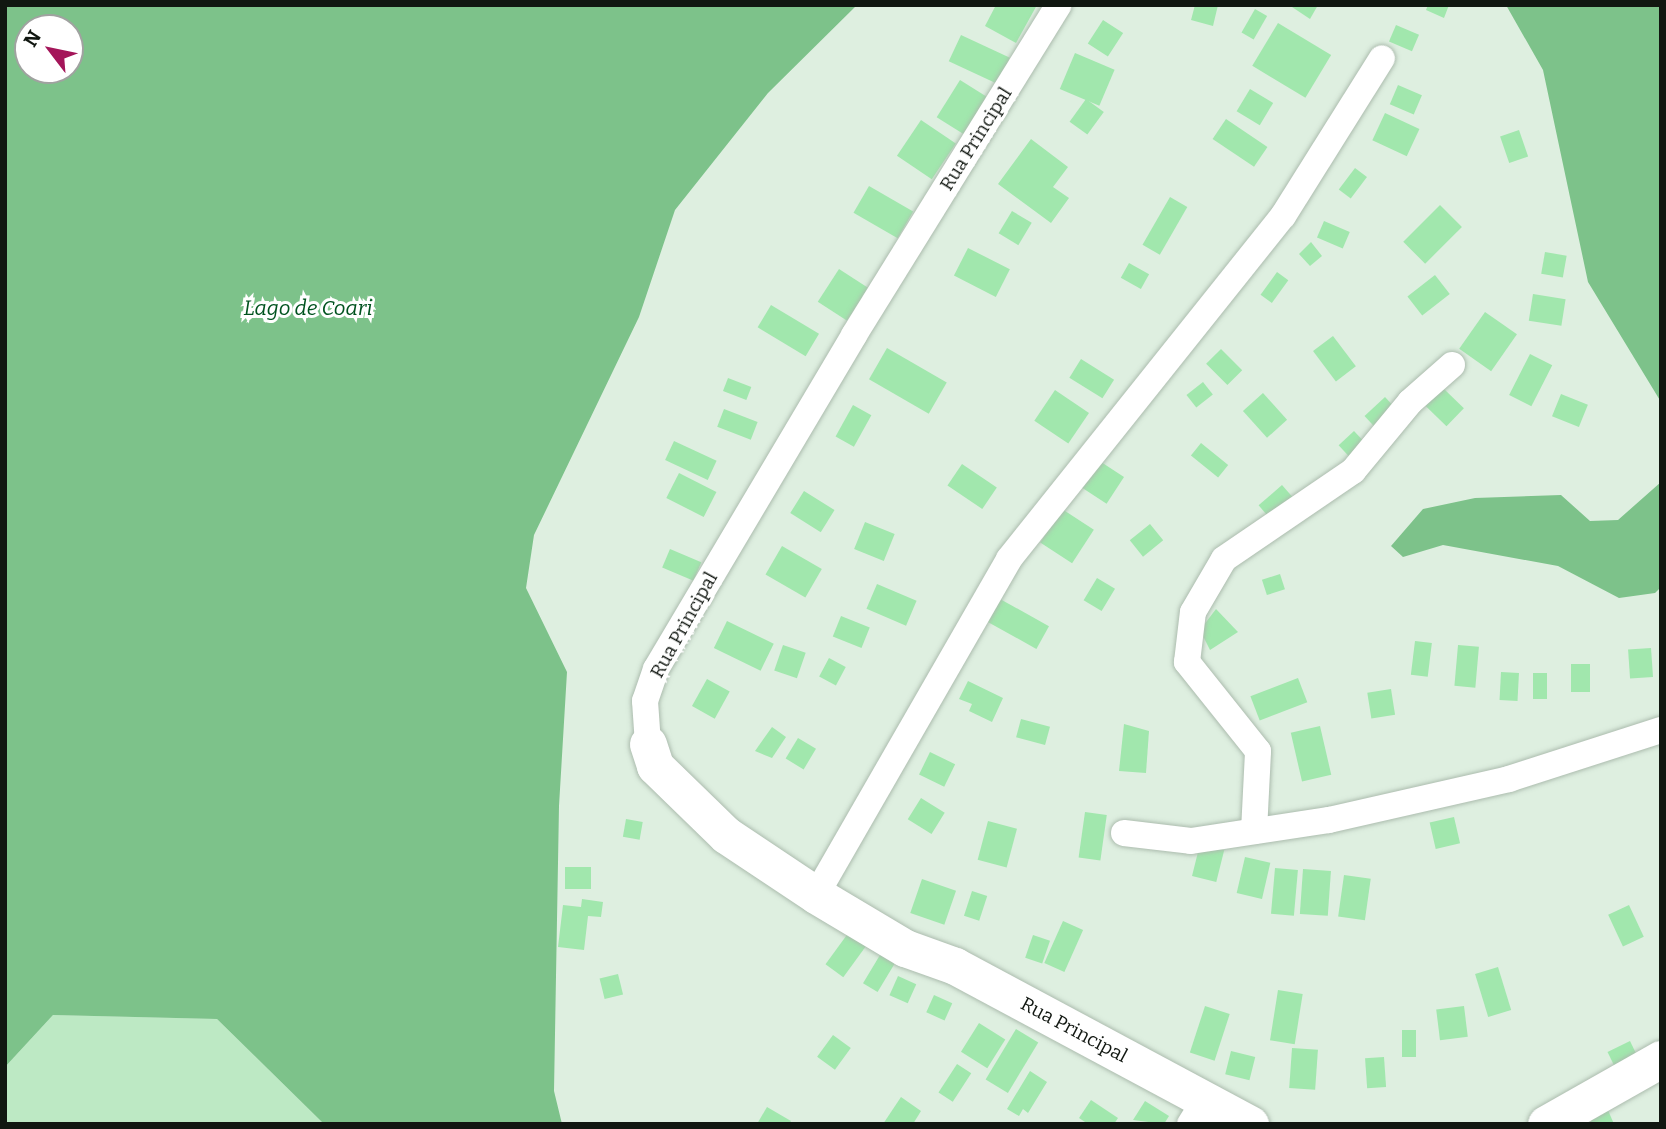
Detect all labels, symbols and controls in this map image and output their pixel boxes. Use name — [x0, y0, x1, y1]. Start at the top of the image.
north arrow — [14, 14, 84, 84]
text: N — [19, 26, 46, 51]
street label: Rua Principal — [935, 83, 1017, 195]
water label: Lago de Coari — [244, 295, 372, 321]
street label: Rua Principal — [646, 568, 722, 682]
street label: Rua Principal — [1017, 992, 1131, 1068]

